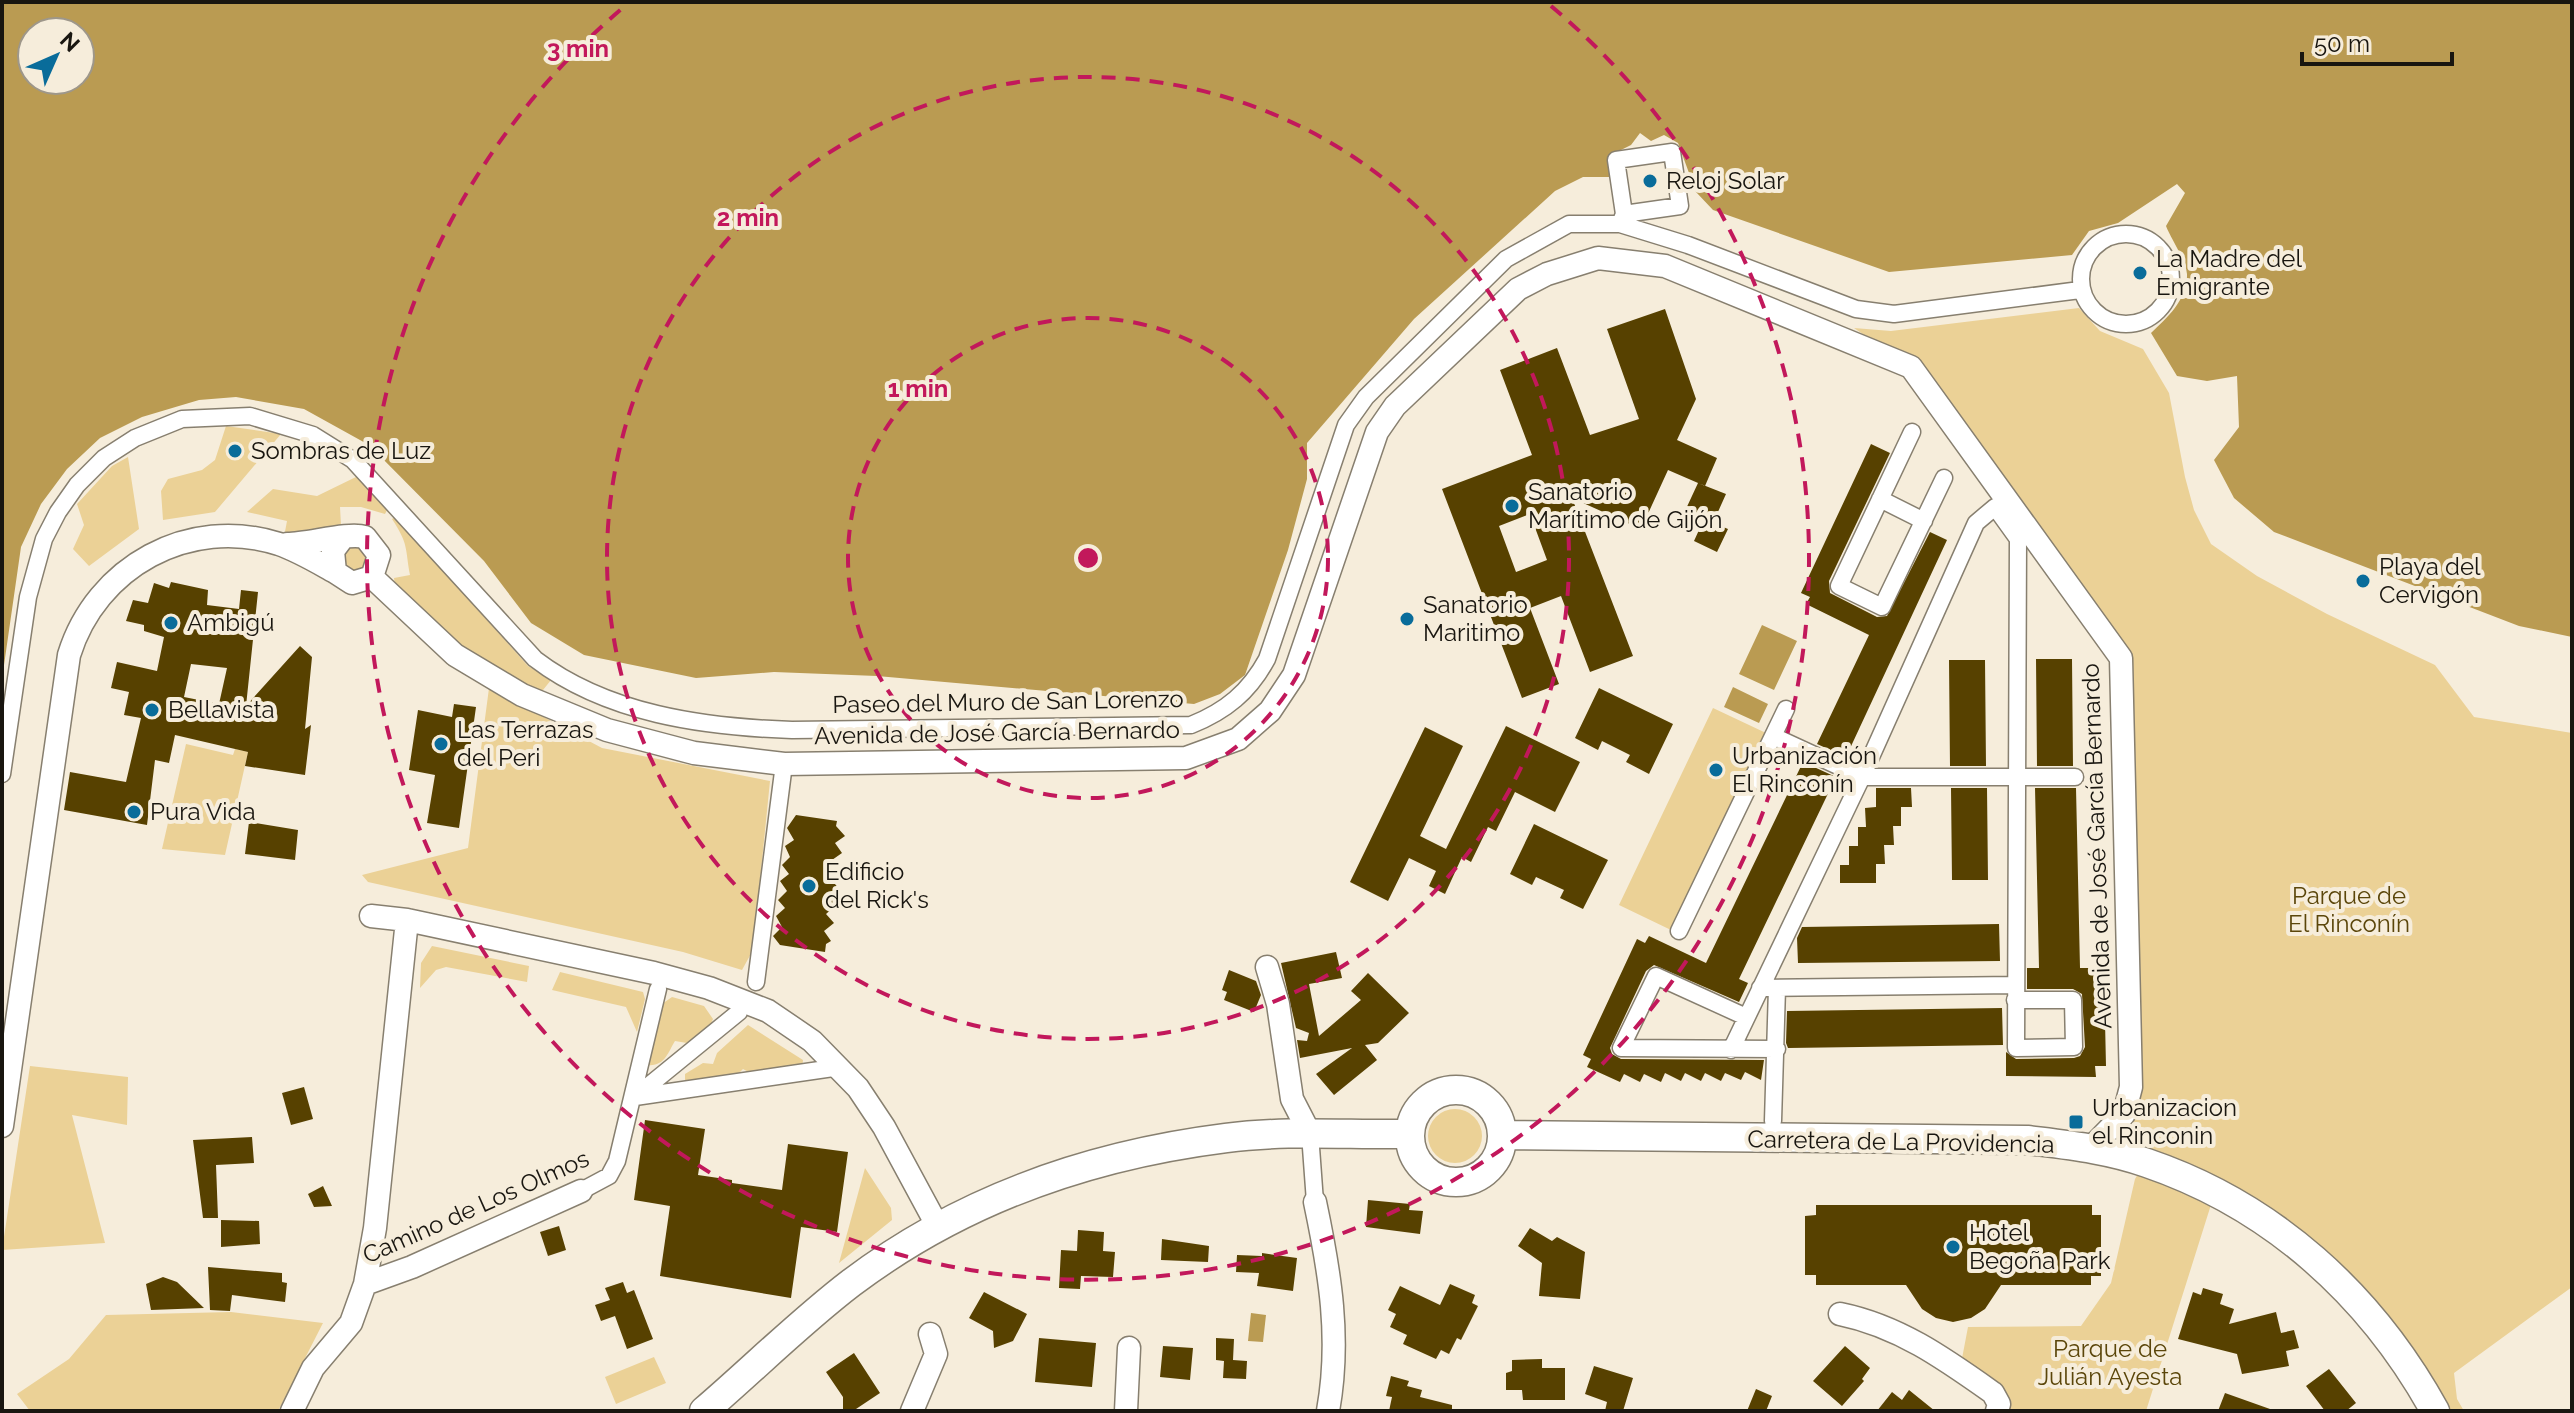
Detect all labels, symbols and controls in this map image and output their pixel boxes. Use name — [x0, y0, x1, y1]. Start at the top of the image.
north arrow — [16, 16, 96, 96]
scale bar — [2302, 16, 2452, 66]
text: N — [55, 27, 85, 57]
text: 50 m — [2314, 29, 2370, 58]
text: 3 min — [547, 34, 609, 63]
place label: Reloj Solar — [1666, 166, 1785, 195]
marker: Reloj Solar — [1641, 172, 1659, 190]
text: 2 min — [717, 203, 779, 232]
place label: La Madre del Emigrante — [2156, 244, 2302, 301]
marker: La Madre del Emigrante — [2131, 264, 2149, 282]
text: 1 min — [888, 374, 948, 403]
place label: Sombras de Luz — [251, 436, 431, 465]
marker: Sombras de Luz — [226, 442, 244, 460]
place label: Sanatorio Marítimo de Gijón — [1528, 477, 1723, 534]
marker: Sanatorio Marítimo de Gijón — [1503, 497, 1521, 515]
centre of rings — [1074, 544, 1102, 572]
place label: Playa del Cervigón — [2379, 552, 2481, 609]
marker: Playa del Cervigón — [2354, 572, 2372, 590]
place label: Sanatorio Maritimo — [1423, 590, 1528, 647]
place label: Ambigú — [187, 608, 274, 637]
marker: Sanatorio Maritimo — [1398, 610, 1416, 628]
marker: Ambigú — [162, 614, 180, 632]
street label: Avenida de José García Bernardo — [2076, 663, 2117, 1029]
street label: Paseo del Muro de San Lorenzo — [832, 684, 1184, 719]
place label: Bellavista — [168, 695, 275, 724]
marker: Bellavista — [143, 701, 161, 719]
place label: Las Terrazas del Peri — [457, 715, 593, 772]
street label: Avenida de José García Bernardo — [814, 715, 1180, 750]
marker: Las Terrazas del Peri — [432, 735, 450, 753]
place label: Urbanización El Rinconín — [1732, 741, 1877, 798]
marker: Urbanización El Rinconín — [1707, 761, 1725, 779]
place label: Pura Vida — [150, 797, 255, 826]
marker: Pura Vida — [125, 803, 143, 821]
place label: Edificio del Rick's — [825, 857, 929, 914]
marker: Edificio del Rick's — [800, 877, 818, 895]
park label: Parque de El Rinconín — [2288, 881, 2410, 938]
place label: Urbanizacion el Rinconin — [2092, 1093, 2237, 1150]
marker: Urbanizacion el Rinconin — [2067, 1113, 2085, 1131]
street label: Carretera de La Providencia — [1747, 1124, 2055, 1159]
street label: Camino de Los Olmos — [358, 1144, 593, 1270]
place label: Hotel Begoña Park — [1969, 1218, 2111, 1275]
marker: Hotel Begoña Park — [1944, 1238, 1962, 1256]
park label: Parque de Julián Ayesta — [2038, 1334, 2182, 1391]

